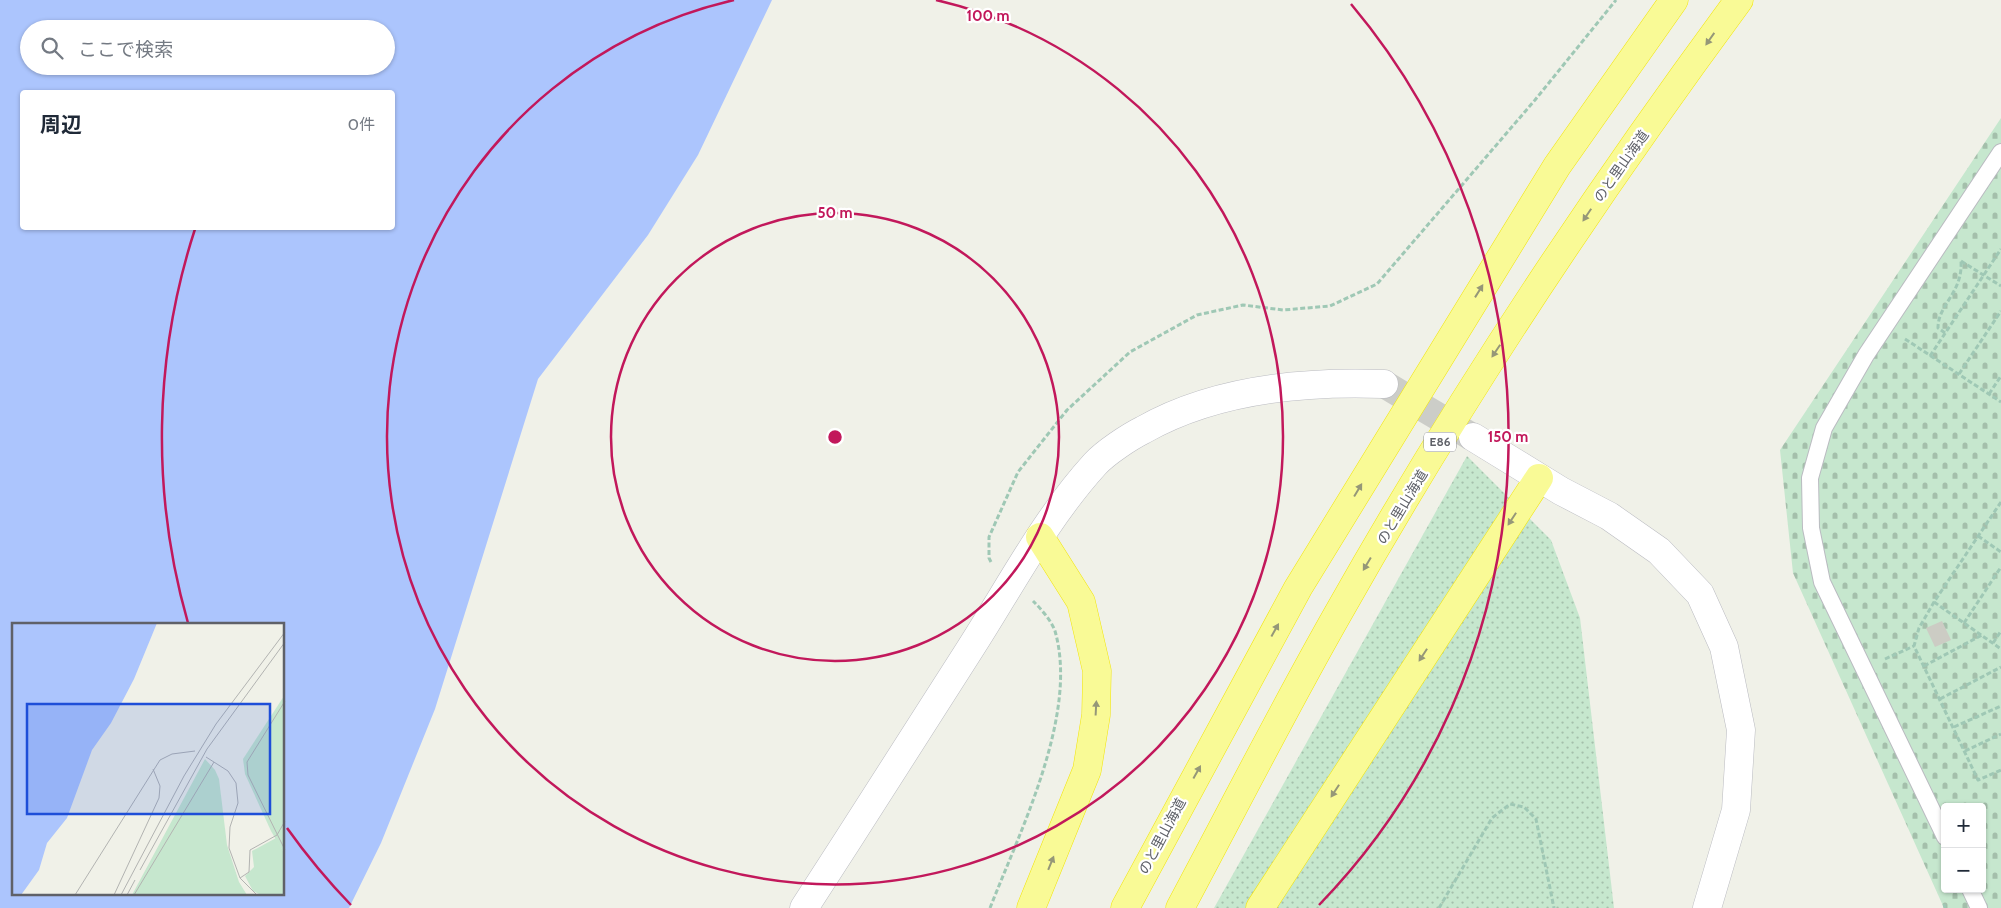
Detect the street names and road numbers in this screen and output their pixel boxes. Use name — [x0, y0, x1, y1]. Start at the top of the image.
street label: のと里山海道 — [1590, 126, 1652, 206]
road number: E86 — [1424, 432, 1456, 452]
street label: のと里山海道 — [1373, 466, 1431, 548]
street label: のと里山海道 — [1134, 795, 1190, 877]

